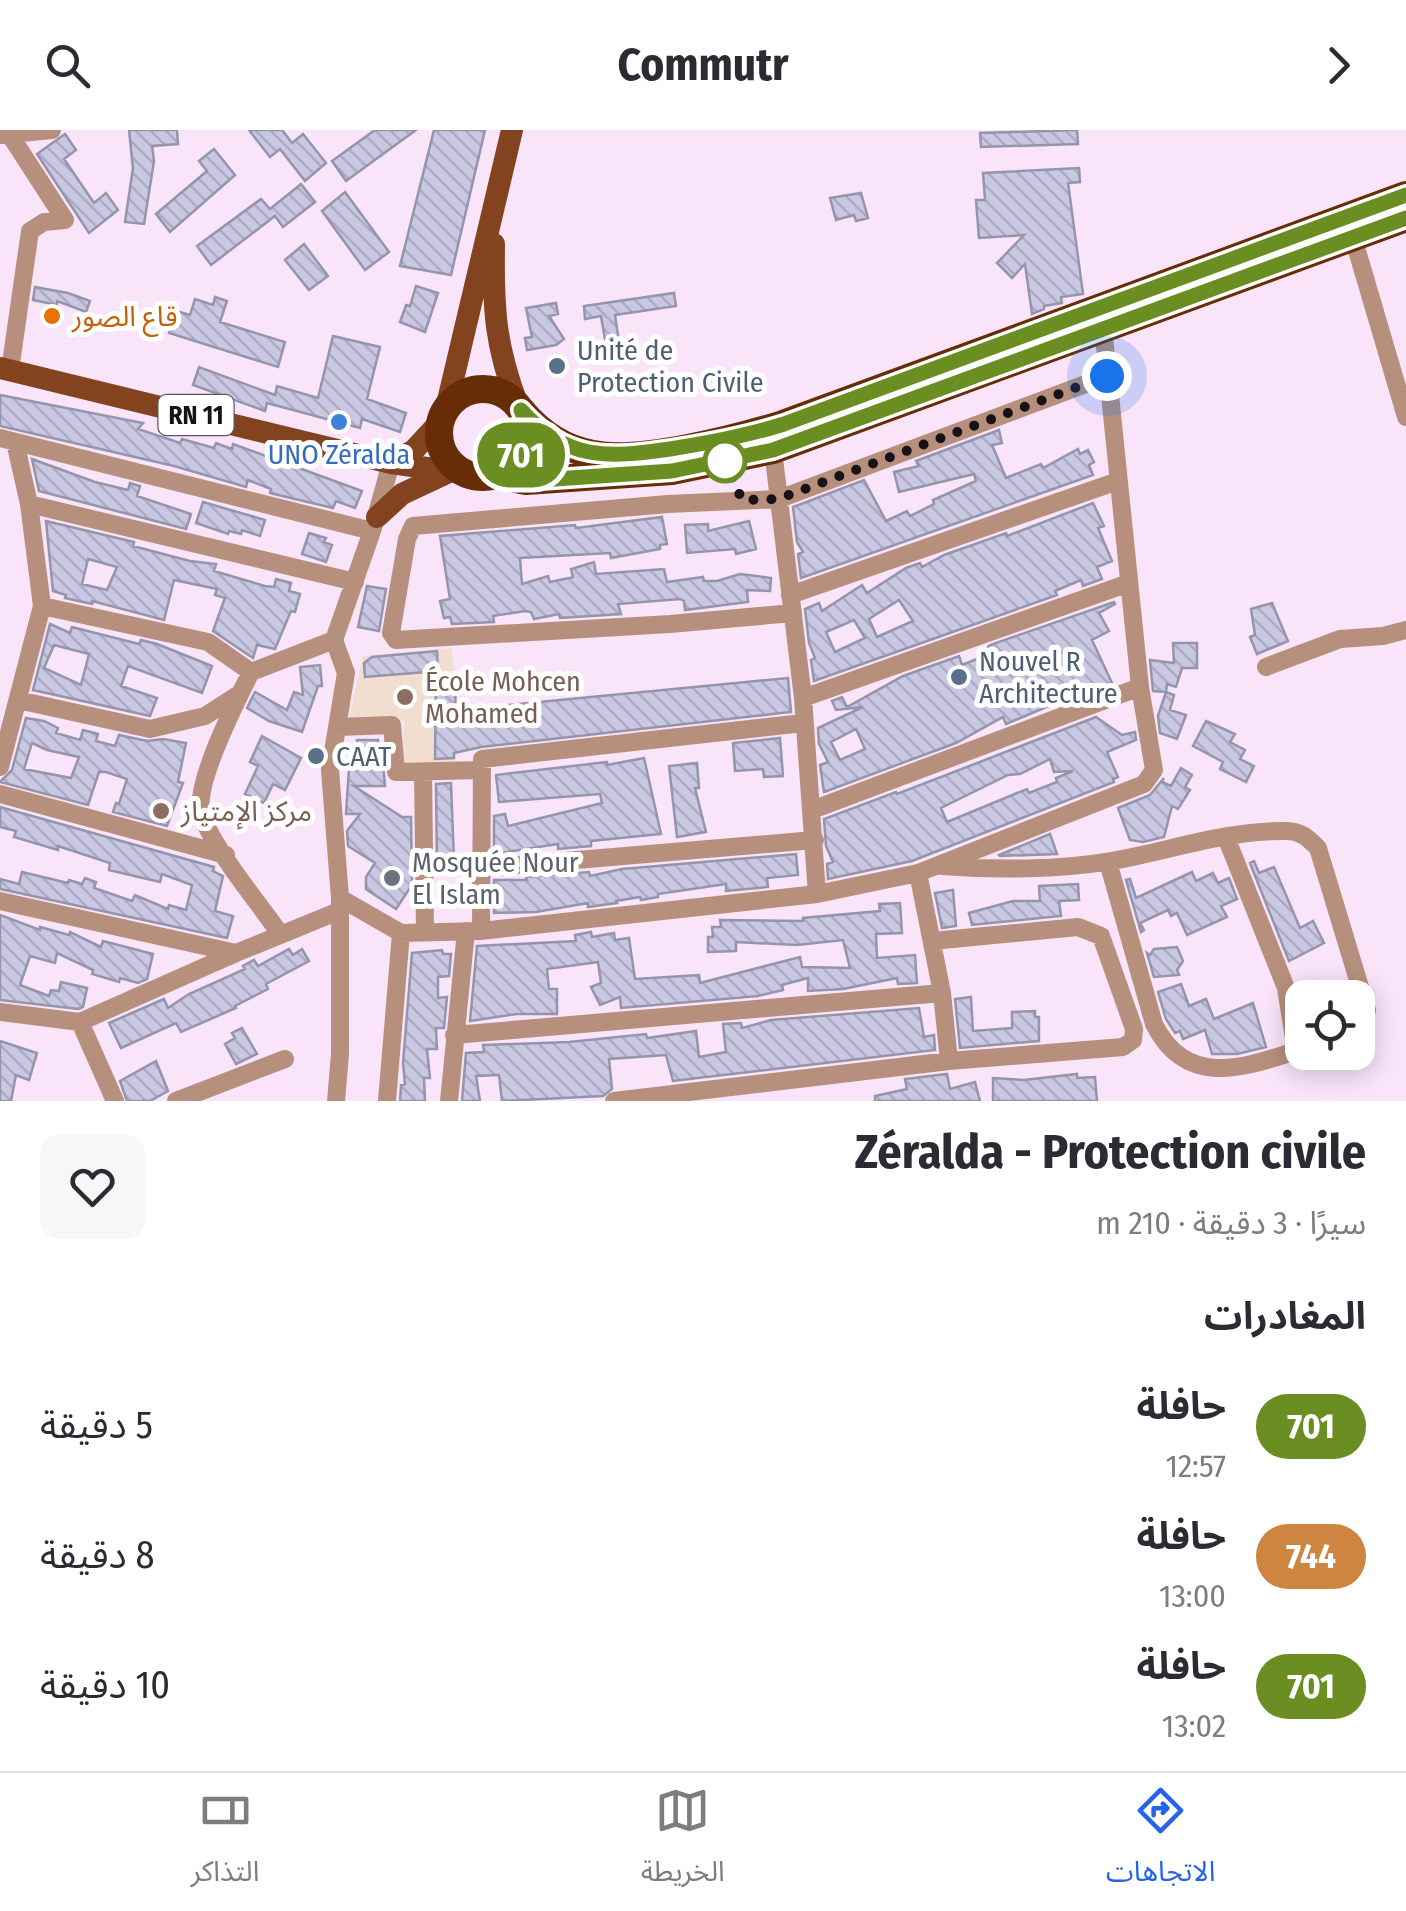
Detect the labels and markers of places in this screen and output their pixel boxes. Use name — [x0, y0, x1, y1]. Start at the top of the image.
place label: قاع الصور — [71, 300, 177, 337]
marker: قاع الصور — [41, 305, 63, 327]
place label: Unité de Protection Civile — [577, 334, 764, 399]
marker: Unité de Protection Civile — [546, 355, 568, 377]
marker: UNO Zéralda — [328, 411, 350, 433]
place label: UNO Zéralda — [268, 438, 410, 471]
unlabelled marker — [704, 440, 746, 482]
place label: Nouvel R Architecture — [979, 645, 1118, 710]
place label: École Mohcen Mohamed — [425, 665, 581, 730]
marker: Nouvel R Architecture — [948, 666, 970, 688]
marker: École Mohcen Mohamed — [394, 686, 416, 708]
place label: CAAT — [336, 740, 391, 773]
marker: CAAT — [305, 745, 327, 767]
place label: مركز الإمتياز — [180, 795, 312, 830]
marker: مركز الإمتياز — [150, 800, 172, 822]
place label: Mosquée Nour El Islam — [412, 846, 579, 911]
marker: Mosquée Nour El Islam — [381, 867, 403, 889]

